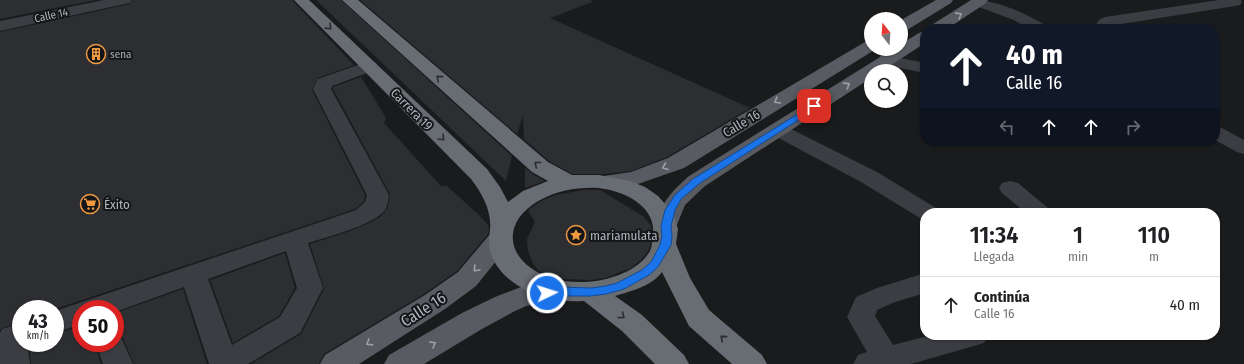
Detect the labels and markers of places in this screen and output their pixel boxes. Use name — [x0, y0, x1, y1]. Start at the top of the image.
building icon: sena — [85, 43, 107, 65]
place label: sena — [110, 48, 131, 61]
pin — [797, 89, 831, 123]
supermarket icon: Éxito — [79, 193, 101, 215]
place label: Éxito — [104, 197, 130, 212]
place icon: mariamulata — [565, 224, 587, 246]
place label: mariamulata — [590, 228, 658, 243]

